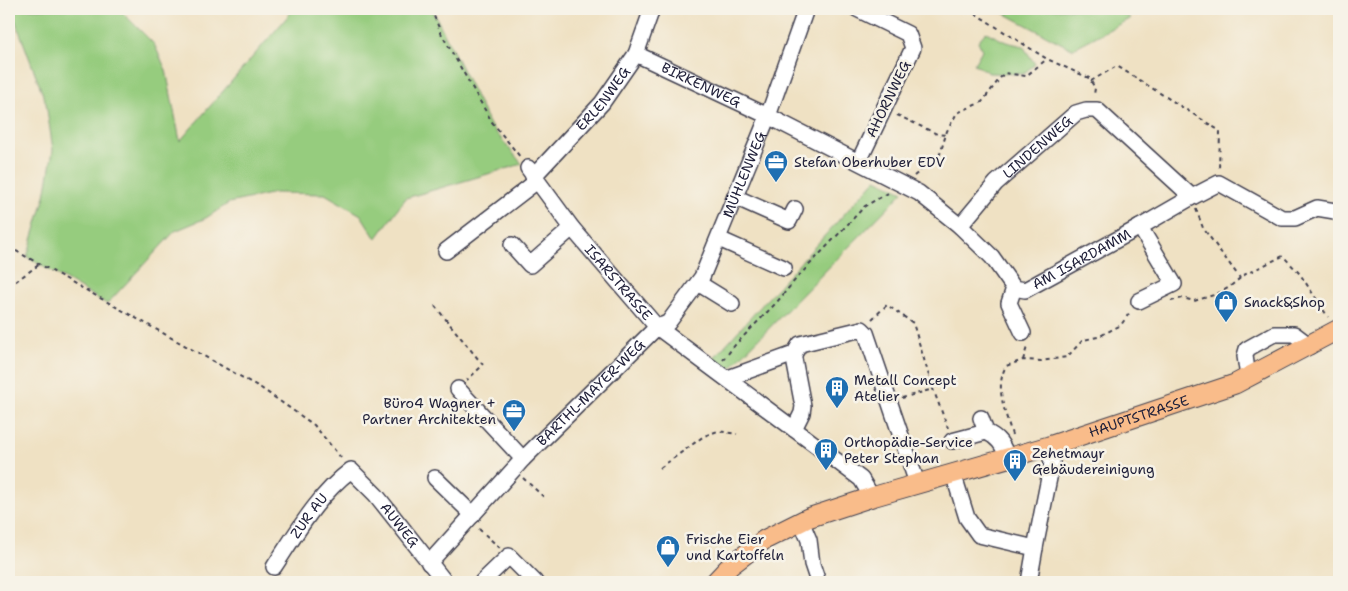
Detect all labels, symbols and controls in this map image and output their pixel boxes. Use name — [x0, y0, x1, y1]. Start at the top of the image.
street label: AHORNWEG — [862, 57, 915, 140]
street label: BIRKENWEG — [658, 58, 744, 111]
street label: ERLENWEG — [572, 63, 634, 134]
street label: LINDENWEG — [999, 111, 1076, 182]
street label: MÜHLENWEG — [718, 128, 770, 220]
office icon: Stefan Oberhuber EDV — [763, 149, 789, 183]
place label: Stefan Oberhuber EDV — [794, 153, 945, 171]
street label: AM ISARDAMM — [1029, 225, 1134, 293]
street label: ISARSTRASSE — [581, 241, 656, 324]
shop icon: Snack&Shop — [1213, 289, 1239, 323]
place label: Snack&Shop — [1244, 293, 1325, 311]
street label: BARTHL-MAYER-WEG — [533, 335, 649, 450]
place label: Metall Concept Atelier — [854, 371, 957, 405]
building icon: Metall Concept Atelier — [824, 375, 850, 409]
street label: HAUPTSTRASSE — [1086, 391, 1191, 441]
place label: Büro4 Wagner + Partner Architekten — [362, 394, 496, 428]
office icon: Büro4 Wagner + Partner Architekten — [501, 398, 527, 432]
place label: Orthopädie-Service Peter Stephan — [844, 433, 973, 467]
building icon: Orthopädie-Service Peter Stephan — [813, 437, 839, 471]
place label: Zehetmayr Gebäudereinigung — [1032, 444, 1155, 478]
building icon: Zehetmayr Gebäudereinigung — [1002, 448, 1028, 482]
street label: ZUR AU — [286, 489, 331, 542]
street label: AUWEG — [376, 499, 423, 551]
place label: Frische Eier und Kartoffeln — [686, 530, 784, 564]
shop icon: Frische Eier und Kartoffeln — [655, 534, 681, 568]

